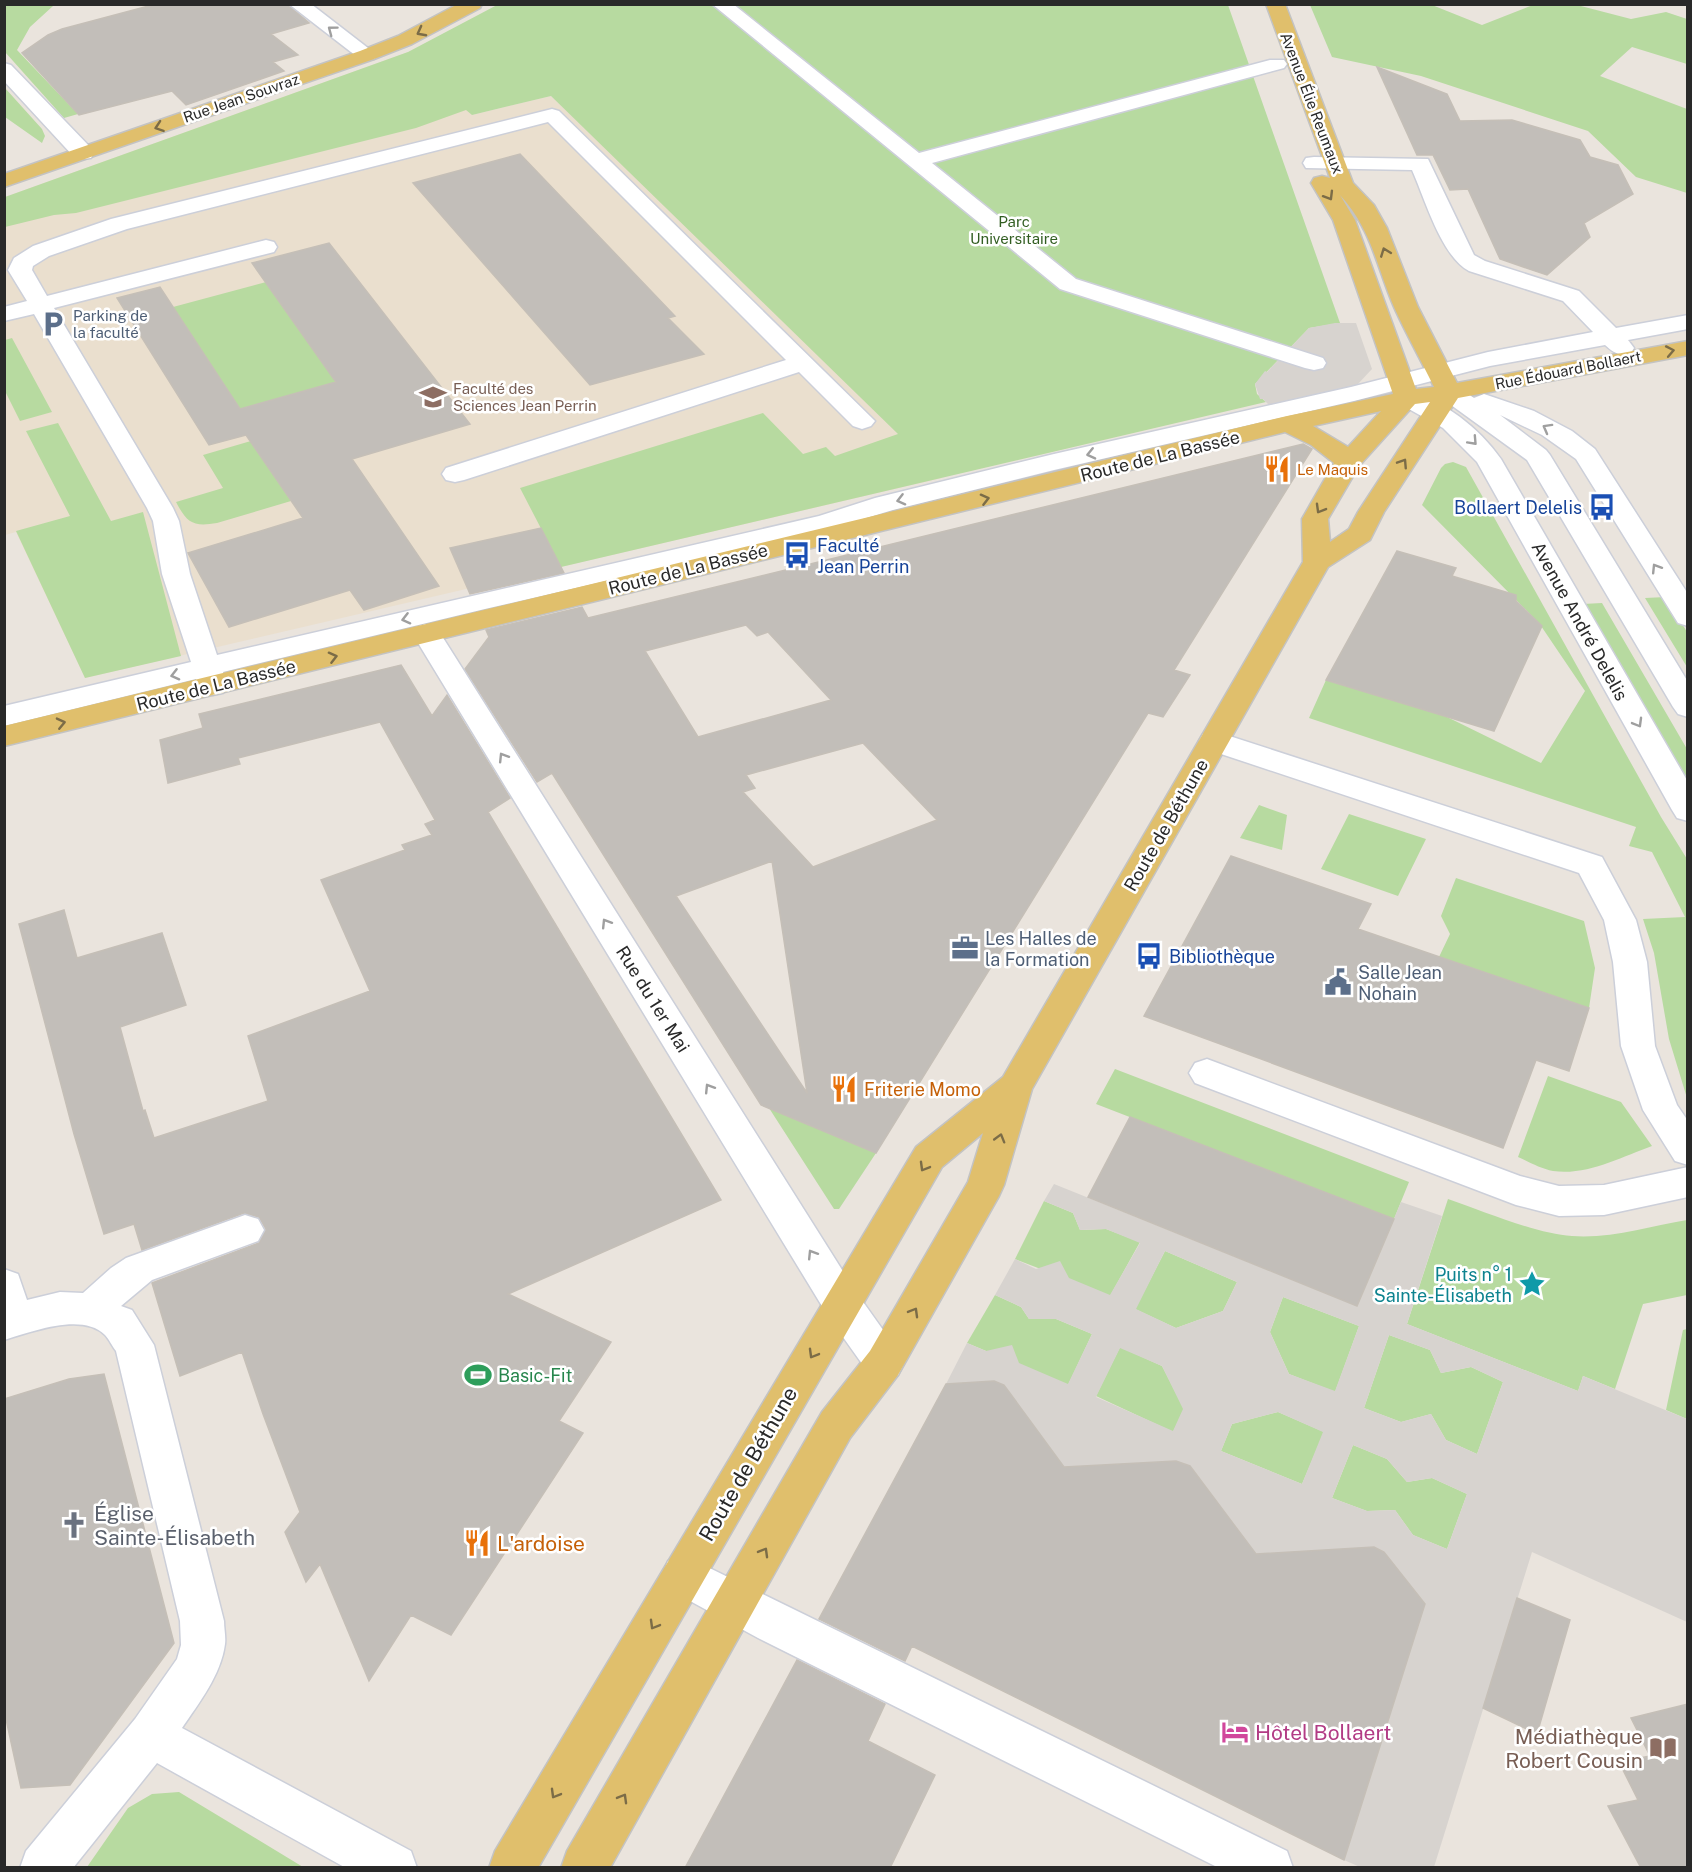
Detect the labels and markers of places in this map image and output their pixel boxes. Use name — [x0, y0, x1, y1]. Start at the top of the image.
place label: Parking de la faculté — [73, 307, 148, 341]
parking icon: Parking de la faculté — [38, 309, 68, 339]
place label: Faculté des Sciences Jean Perrin — [453, 380, 597, 414]
school or university icon: Faculté des Sciences Jean Perrin — [418, 382, 448, 412]
restaurant icon: Le Maquis — [1262, 454, 1292, 484]
place label: Le Maquis — [1297, 461, 1368, 478]
bus stop icon: Bollaert Delelis — [1587, 492, 1617, 522]
place label: Bollaert Delelis — [1454, 497, 1582, 518]
place label: Faculté Jean Perrin — [817, 535, 909, 577]
bus stop icon: Faculté Jean Perrin — [782, 540, 812, 570]
place label: Les Halles de la Formation — [985, 928, 1097, 970]
office icon: Les Halles de la Formation — [950, 933, 980, 963]
bus stop icon: Bibliothèque — [1134, 941, 1164, 971]
place label: Bibliothèque — [1169, 946, 1275, 967]
place label: Salle Jean Nohain — [1358, 962, 1442, 1004]
public building icon: Salle Jean Nohain — [1323, 967, 1353, 997]
restaurant icon: Friterie Momo — [829, 1074, 859, 1104]
place label: Friterie Momo — [864, 1079, 981, 1100]
place label: Puits n° 1 Sainte-Élisabeth — [1374, 1264, 1512, 1306]
place icon: Puits n° 1 Sainte-Élisabeth — [1517, 1269, 1547, 1299]
sports icon: Basic-Fit — [463, 1360, 493, 1390]
place label: Basic-Fit — [498, 1365, 572, 1386]
place label: Église Sainte-Élisabeth — [94, 1501, 255, 1550]
church icon: Église Sainte-Élisabeth — [59, 1510, 89, 1540]
restaurant icon: L'ardoise — [462, 1528, 492, 1558]
place label: L'ardoise — [497, 1531, 585, 1556]
hotel icon: Hôtel Bollaert — [1220, 1717, 1250, 1747]
place label: Hôtel Bollaert — [1255, 1720, 1392, 1745]
place label: Médiathèque Robert Cousin — [1505, 1724, 1643, 1773]
library icon: Médiathèque Robert Cousin — [1648, 1733, 1678, 1763]

